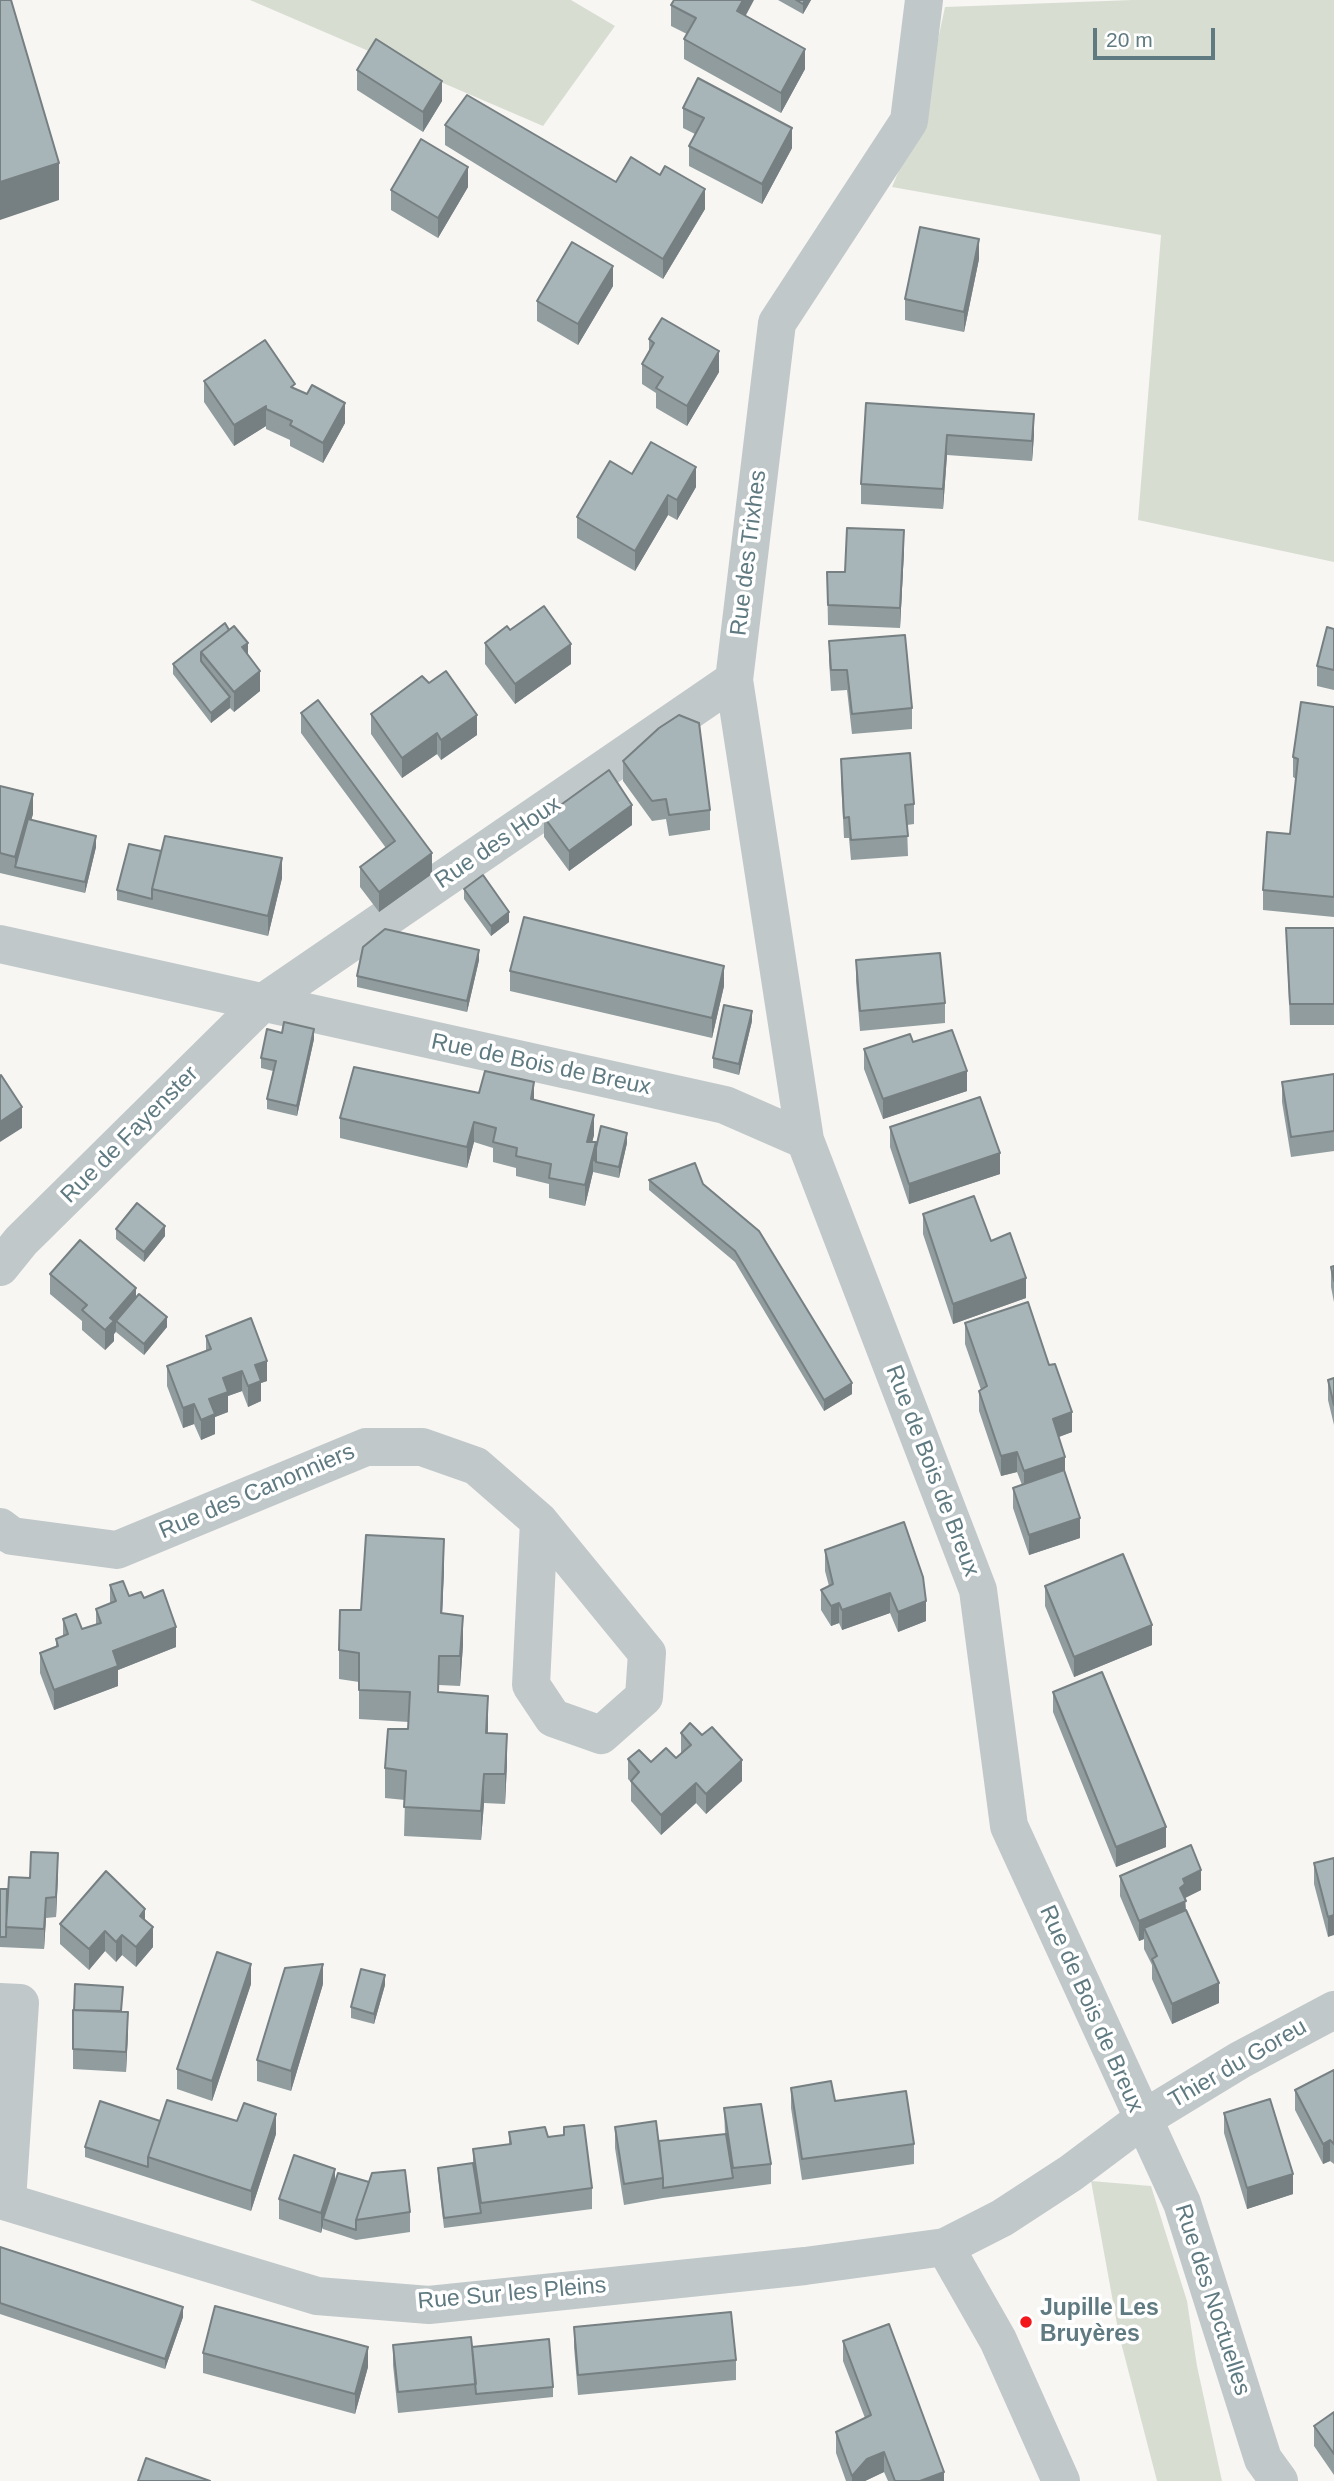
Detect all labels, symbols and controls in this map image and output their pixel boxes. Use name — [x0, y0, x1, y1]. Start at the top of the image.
scale bar — [1096, 14, 1218, 58]
text: 20 m — [1106, 28, 1153, 51]
street label: Rue des Trixhes — [725, 469, 773, 637]
street label: Rue des Houx — [430, 791, 566, 895]
street label: Rue de Bois de Breux — [429, 1028, 653, 1102]
street label: Rue de Fayenster — [56, 1061, 204, 1209]
street label: Rue de Bois de Breux — [879, 1362, 985, 1580]
street label: Rue des Canonniers — [155, 1438, 359, 1546]
street label: Rue de Bois de Breux — [1033, 1901, 1149, 2117]
street label: Thier du Goreu — [1164, 2013, 1312, 2115]
street label: Rue des Noctuelles — [1168, 2201, 1256, 2399]
street label: Rue Sur les Pleins — [417, 2272, 607, 2316]
place label: Jupille Les Bruyères — [1040, 2295, 1159, 2349]
marker: Jupille Les Bruyères — [1018, 2314, 1034, 2330]

